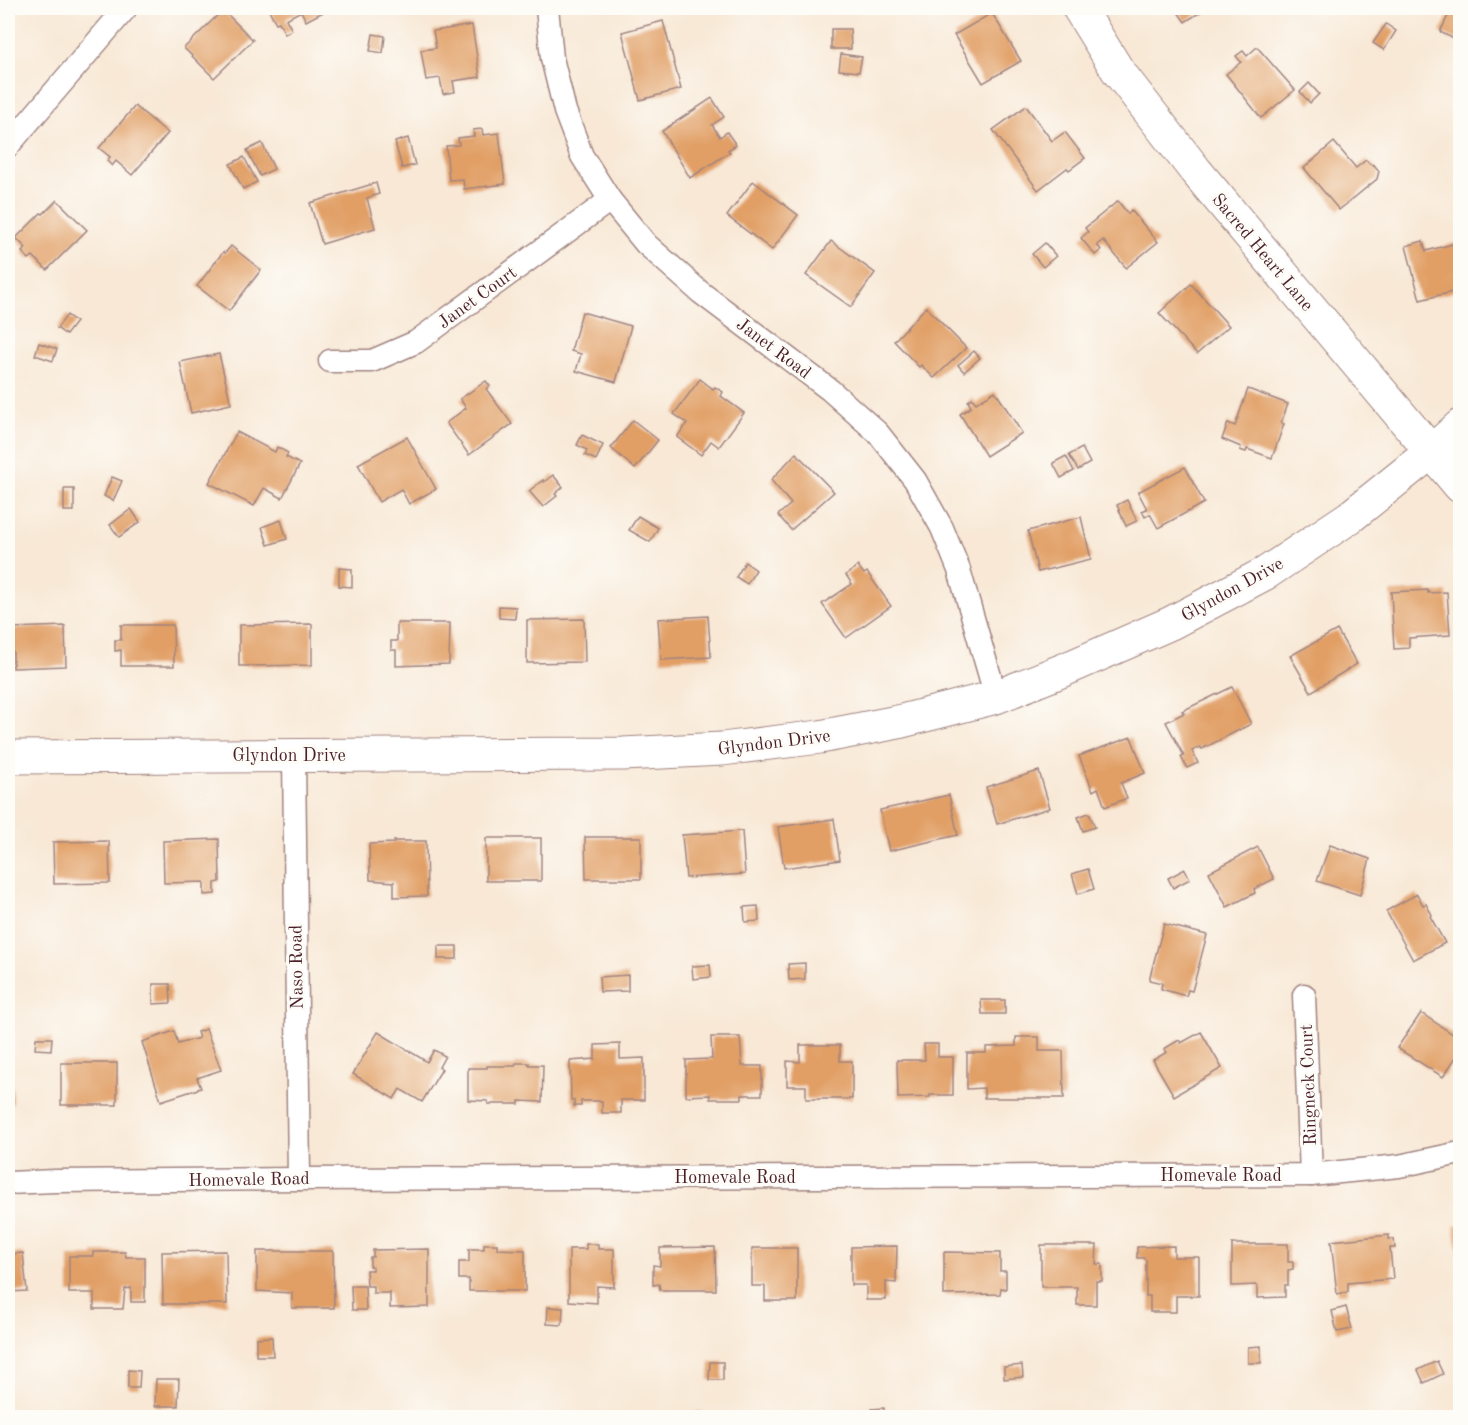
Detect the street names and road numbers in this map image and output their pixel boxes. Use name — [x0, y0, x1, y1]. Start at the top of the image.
street label: Sacred Heart Lane — [1208, 191, 1316, 315]
street label: Janet Court — [435, 263, 520, 332]
street label: Janet Road — [733, 315, 814, 382]
street label: Glyndon Drive — [1179, 555, 1286, 625]
street label: Glyndon Drive — [717, 727, 831, 759]
street label: Glyndon Drive — [232, 747, 346, 765]
street label: Naso Road — [287, 925, 307, 1009]
street label: Ringneck Court — [1298, 1024, 1320, 1146]
street label: Homevale Road — [1160, 1167, 1282, 1185]
street label: Homevale Road — [674, 1169, 796, 1187]
street label: Homevale Road — [188, 1170, 310, 1190]

